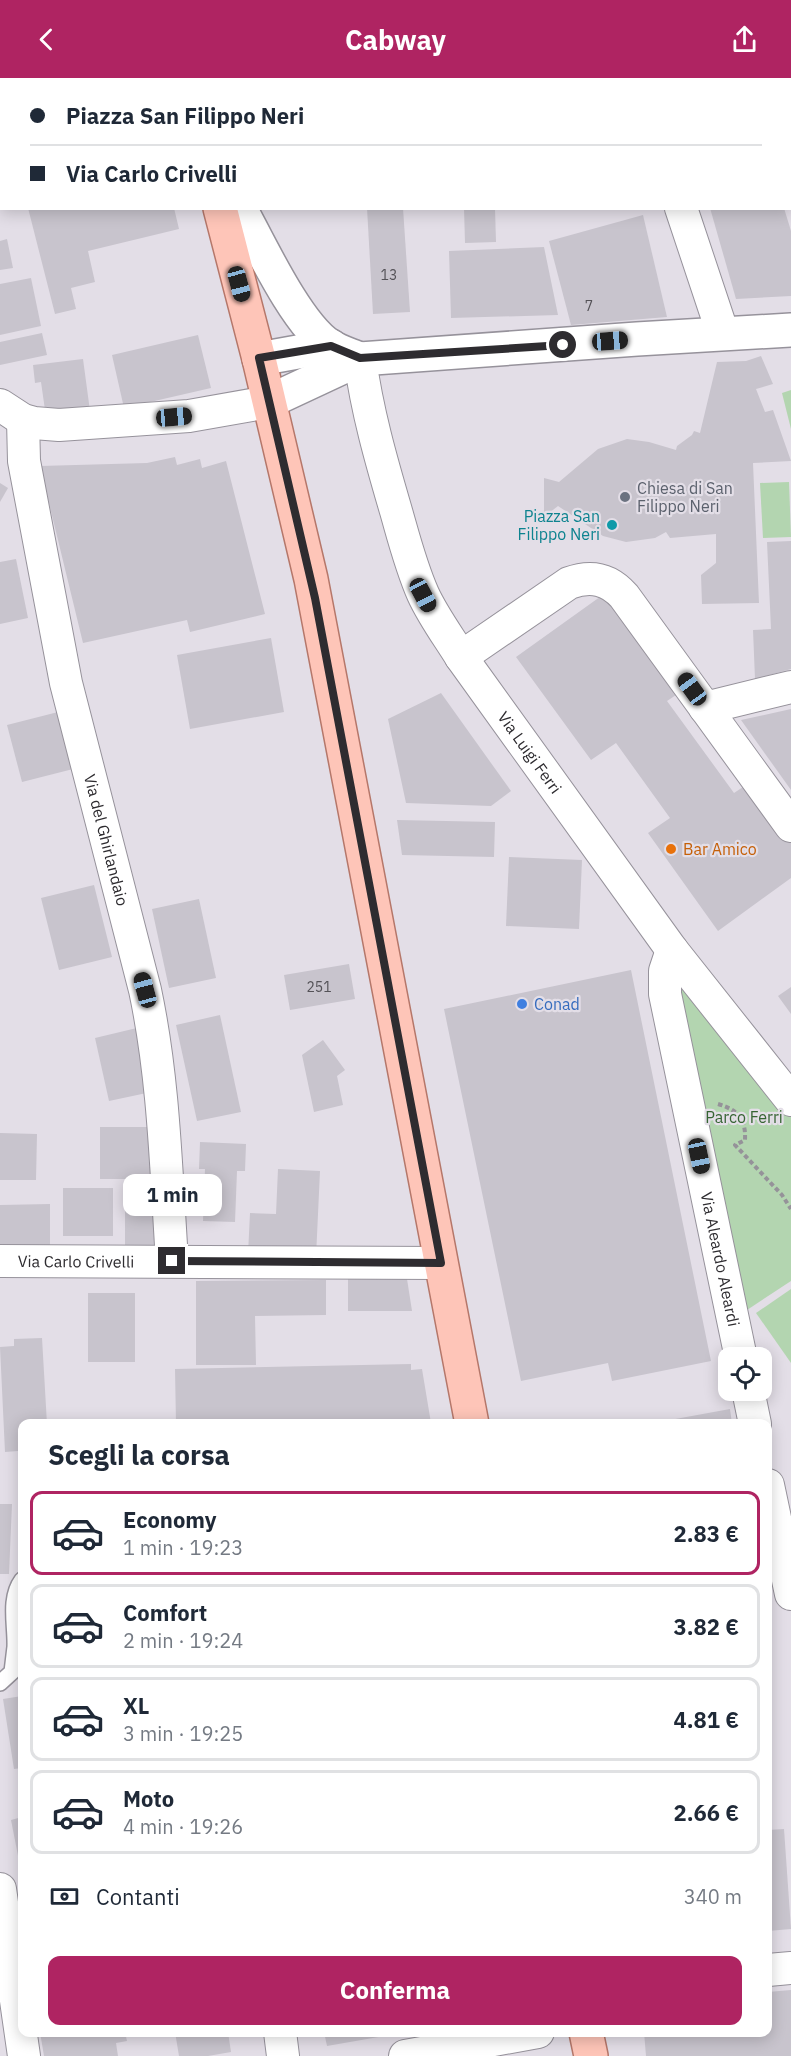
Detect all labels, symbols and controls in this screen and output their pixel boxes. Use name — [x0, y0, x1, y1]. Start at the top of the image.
text: Cabway — [345, 22, 446, 57]
icon: back — [30, 23, 63, 56]
icon: share — [728, 23, 761, 56]
text: Piazza San Filippo Neri — [66, 101, 304, 130]
text: Via Carlo Crivelli — [66, 159, 237, 188]
car — [226, 264, 252, 304]
house number: 13 — [381, 266, 397, 284]
house number: 7 — [585, 297, 593, 315]
route start — [549, 331, 576, 358]
car — [591, 331, 629, 351]
car — [155, 406, 193, 428]
place label: Chiesa di San Filippo Neri — [637, 478, 733, 516]
marker: Chiesa di San Filippo Neri — [618, 490, 632, 504]
place label: Piazza San Filippo Neri — [517, 506, 600, 544]
marker: Piazza San Filippo Neri — [605, 518, 619, 532]
car — [407, 575, 439, 615]
car — [674, 669, 710, 709]
street label: Via Luigi Ferri — [493, 708, 566, 797]
street label: Via del Ghirlandaio — [80, 772, 133, 908]
place label: Bar Amico — [683, 839, 757, 859]
marker: Bar Amico — [664, 842, 678, 856]
car — [132, 970, 158, 1010]
house number: 251 — [306, 978, 332, 996]
place label: Conad — [534, 994, 580, 1014]
marker: Conad — [515, 997, 529, 1011]
park label: Parco Ferri — [705, 1107, 783, 1127]
car — [686, 1137, 712, 1175]
callout: 1 min — [122, 1174, 222, 1216]
text: 1 min — [146, 1181, 199, 1208]
street label: Via Aleardo Aleardi — [697, 1190, 744, 1328]
route end — [158, 1247, 185, 1274]
street label: Via Carlo Crivelli — [18, 1251, 134, 1272]
map controls — [718, 1347, 772, 1401]
button: locate — [718, 1347, 772, 1401]
text: Scegli la corsa — [48, 1437, 230, 1472]
text: Economy — [123, 1505, 217, 1534]
icon: car — [51, 1506, 105, 1560]
text: 2.83 € — [674, 1519, 739, 1548]
text: 1 min · 19:23 — [123, 1534, 243, 1561]
text: Comfort — [123, 1598, 207, 1627]
icon: car — [51, 1599, 105, 1653]
text: 3.82 € — [674, 1612, 739, 1641]
text: 2 min · 19:24 — [123, 1627, 243, 1654]
text: XL — [123, 1691, 149, 1720]
icon: car — [51, 1692, 105, 1746]
text: 4.81 € — [674, 1705, 739, 1734]
text: 3 min · 19:25 — [123, 1720, 243, 1747]
text: Moto — [123, 1784, 174, 1813]
icon: car — [51, 1785, 105, 1839]
text: 2.66 € — [674, 1798, 739, 1827]
text: 4 min · 19:26 — [123, 1813, 243, 1840]
icon: cash — [48, 1880, 81, 1913]
text: Contanti — [96, 1882, 180, 1911]
text: 340 m — [684, 1883, 742, 1910]
button: Conferma — [48, 1956, 742, 2025]

